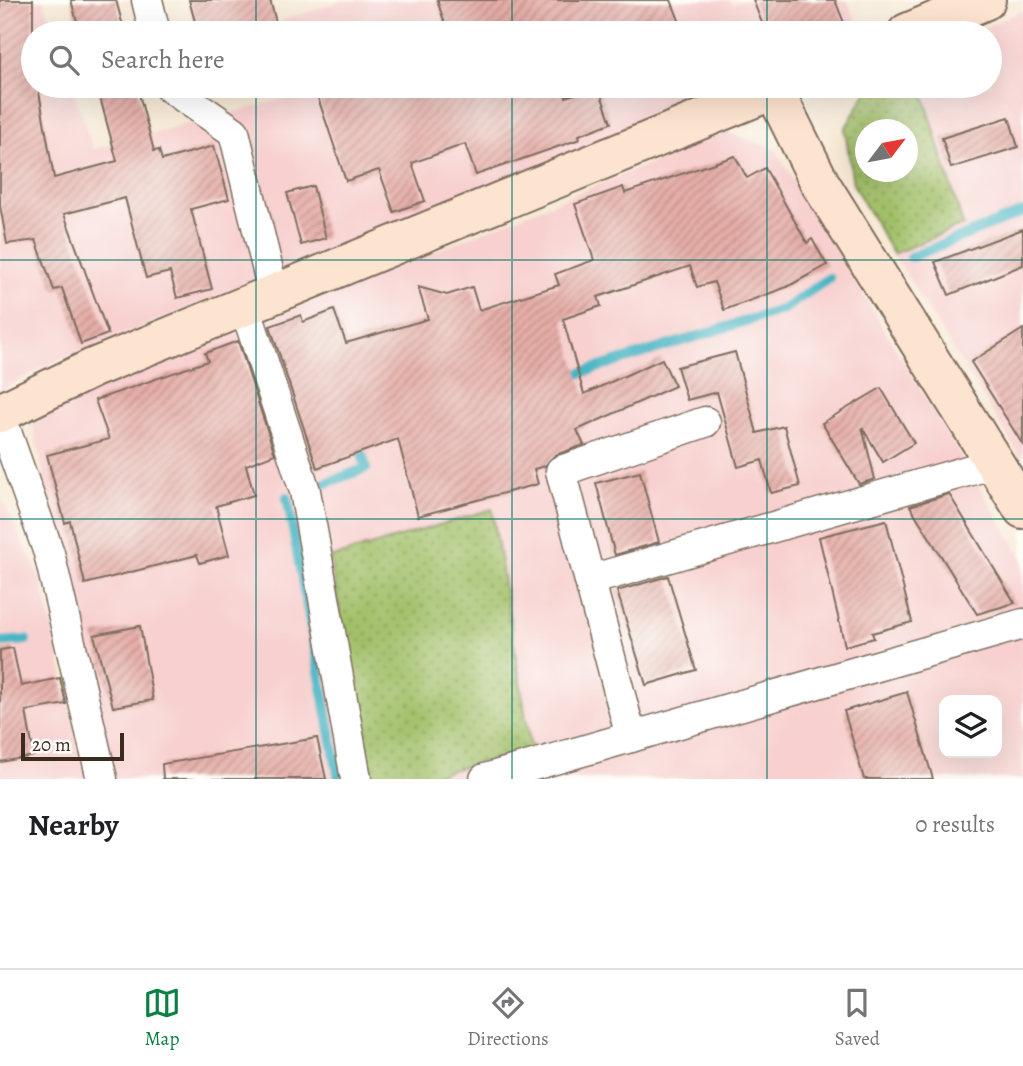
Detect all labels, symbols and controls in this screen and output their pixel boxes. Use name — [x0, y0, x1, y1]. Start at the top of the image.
search box — [21, 21, 1002, 98]
icon: search — [45, 41, 83, 79]
text: Search here — [101, 42, 225, 77]
north arrow — [855, 119, 918, 182]
map controls — [939, 695, 1002, 758]
button: layers — [939, 695, 1002, 758]
scale bar — [21, 730, 124, 762]
text: 20 m — [32, 732, 71, 758]
text: Nearby — [28, 805, 119, 845]
text: 0 results — [915, 809, 995, 840]
tab: Map — [143, 984, 181, 1052]
tab: Directions — [467, 984, 549, 1052]
tab: Saved — [835, 984, 880, 1052]

